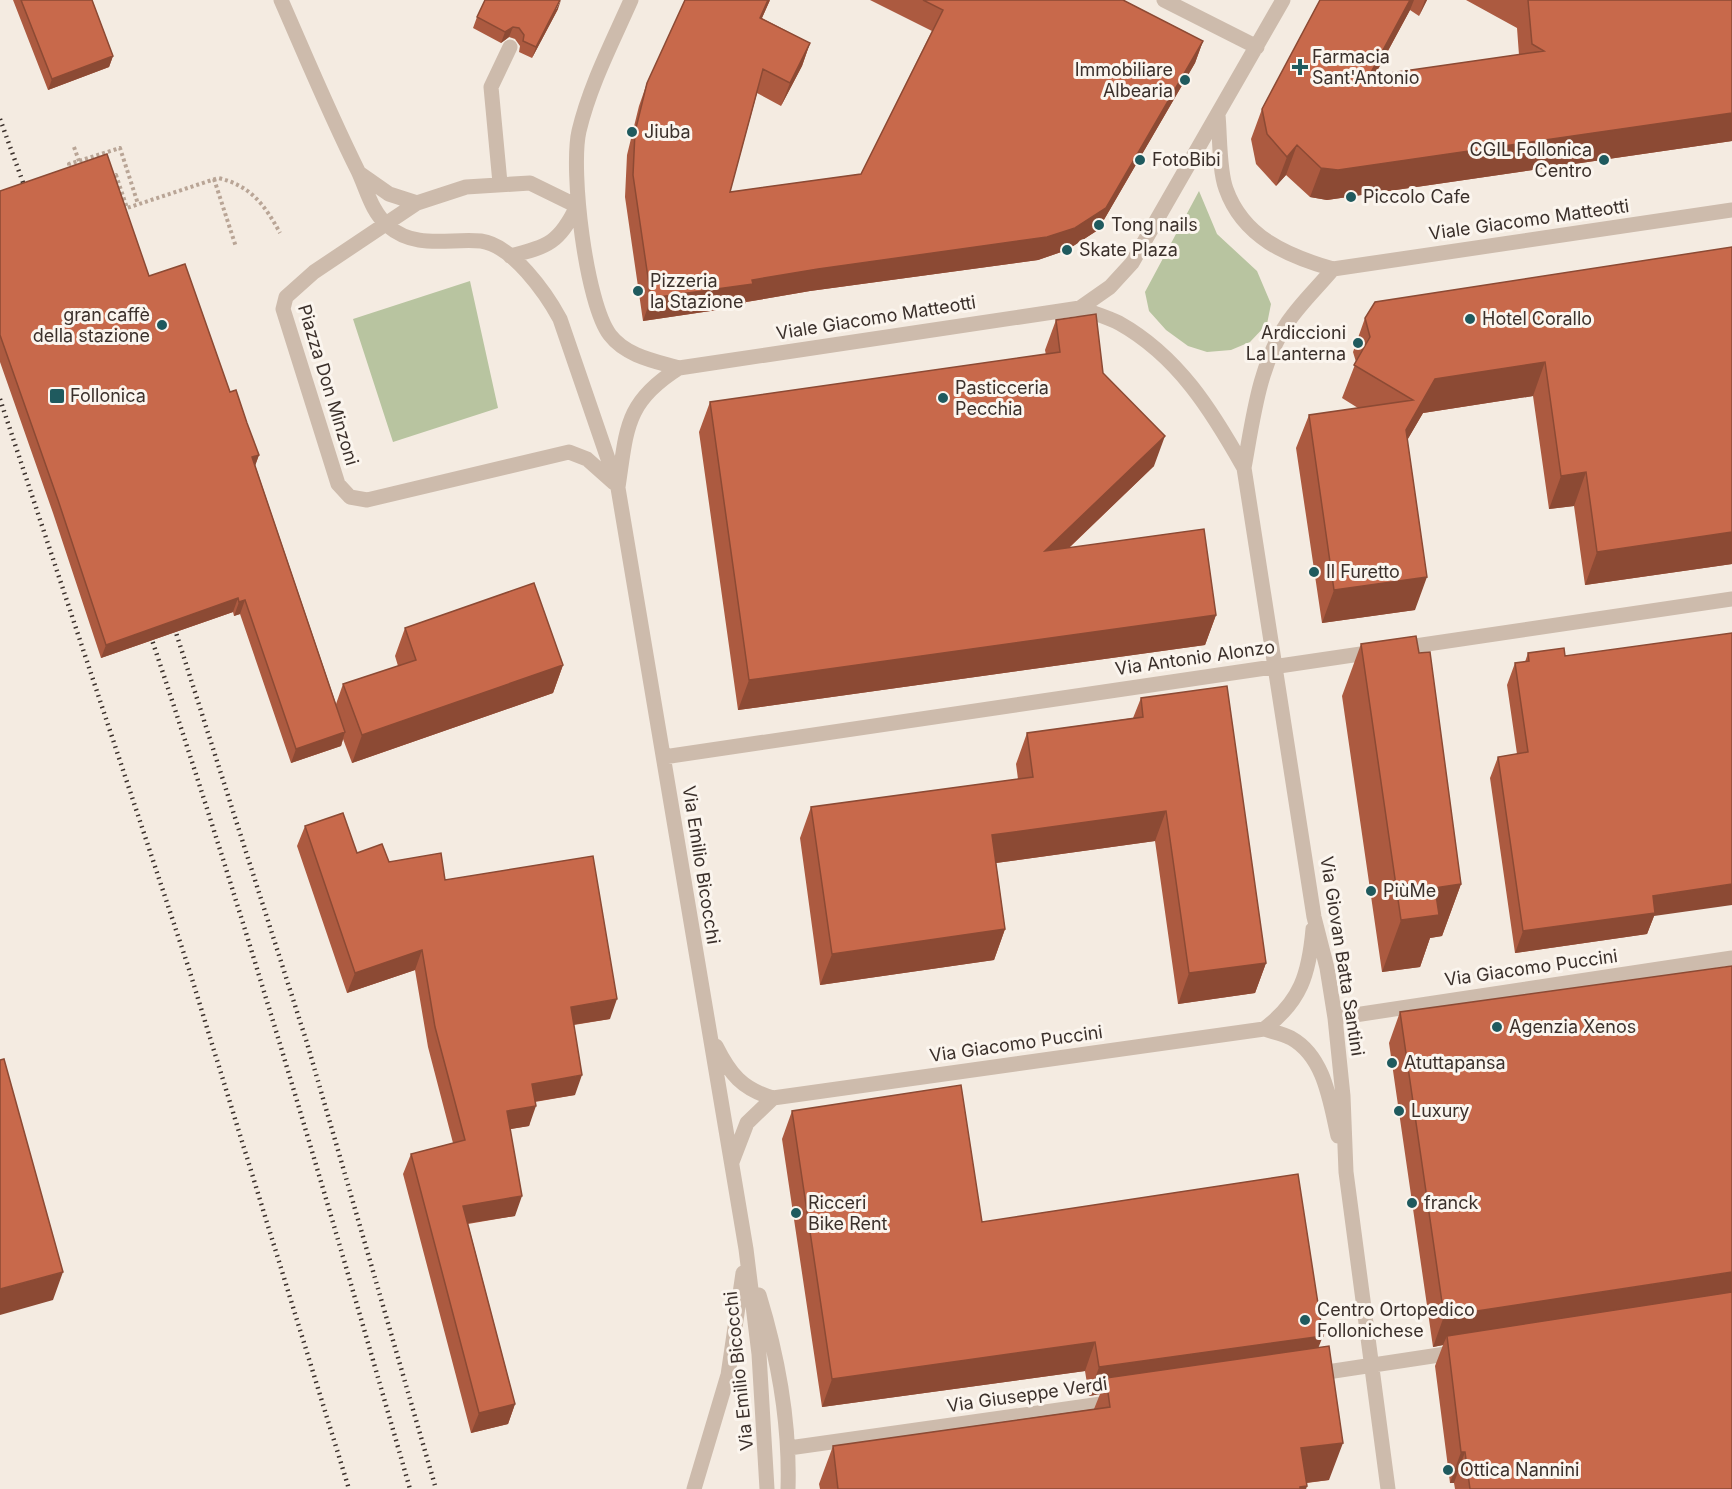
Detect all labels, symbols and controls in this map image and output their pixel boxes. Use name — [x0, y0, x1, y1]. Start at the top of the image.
place label: Farmacia Sant'Antonio — [1312, 46, 1420, 88]
place label: Immobiliare Albearia — [1075, 59, 1173, 101]
marker: Farmacia Sant'Antonio — [1293, 60, 1307, 74]
marker: Immobiliare Albearia — [1178, 73, 1192, 87]
place label: Jiuba — [644, 121, 691, 142]
marker: Jiuba — [625, 125, 639, 139]
place label: CGIL Follonica Centro — [1470, 139, 1592, 181]
place label: FotoBibi — [1152, 149, 1221, 170]
marker: FotoBibi — [1133, 153, 1147, 167]
marker: CGIL Follonica Centro — [1597, 153, 1611, 167]
place label: Piccolo Cafe — [1363, 186, 1470, 207]
marker: Piccolo Cafe — [1344, 190, 1358, 204]
street label: Viale Giacomo Matteotti — [1427, 195, 1630, 244]
place label: Tong nails — [1111, 214, 1198, 235]
marker: Tong nails — [1092, 218, 1106, 232]
place label: Skate Plaza — [1079, 239, 1178, 260]
marker: Skate Plaza — [1060, 243, 1074, 257]
place label: Pizzeria la Stazione — [650, 270, 743, 312]
marker: Pizzeria la Stazione — [631, 284, 645, 298]
street label: Viale Giacomo Matteotti — [775, 291, 977, 344]
street label: Piazza Don Minzoni — [294, 302, 363, 468]
place label: gran caffè della stazione — [33, 304, 150, 346]
place label: Hotel Corallo — [1482, 308, 1592, 329]
marker: Hotel Corallo — [1463, 312, 1477, 326]
marker: gran caffè della stazione — [155, 318, 169, 332]
place label: Ardiccioni La Lanterna — [1246, 322, 1346, 364]
marker: Ardiccioni La Lanterna — [1351, 336, 1365, 350]
place label: Pasticceria Pecchia — [955, 377, 1049, 419]
place label: Follonica — [70, 385, 146, 406]
marker: Follonica — [48, 387, 66, 405]
marker: Pasticceria Pecchia — [936, 391, 950, 405]
place label: Il Furetto — [1326, 561, 1400, 582]
marker: Il Furetto — [1307, 565, 1321, 579]
street label: Via Antonio Alonzo — [1114, 636, 1276, 679]
street label: Via Emilio Bicocchi — [679, 784, 724, 946]
street label: Via Giovan Batta Santini — [1316, 855, 1369, 1057]
place label: PiùMe — [1383, 880, 1436, 901]
marker: PiùMe — [1364, 884, 1378, 898]
street label: Via Giacomo Puccini — [1443, 945, 1619, 990]
place label: Agenzia Xenos — [1509, 1016, 1636, 1037]
marker: Agenzia Xenos — [1490, 1020, 1504, 1034]
street label: Via Giacomo Puccini — [928, 1021, 1104, 1066]
place label: Atuttapansa — [1404, 1052, 1506, 1073]
marker: Atuttapansa — [1385, 1056, 1399, 1070]
place label: Luxury — [1411, 1100, 1469, 1121]
marker: Luxury — [1392, 1104, 1406, 1118]
place label: Ricceri Bike Rent — [808, 1192, 888, 1234]
place label: franck — [1424, 1192, 1478, 1213]
marker: franck — [1405, 1196, 1419, 1210]
marker: Ricceri Bike Rent — [789, 1206, 803, 1220]
street label: Via Emilio Bicocchi — [720, 1290, 757, 1452]
place label: Centro Ortopedico Follonichese — [1317, 1299, 1475, 1341]
marker: Centro Ortopedico Follonichese — [1298, 1313, 1312, 1327]
street label: Via Giuseppe Verdi — [945, 1373, 1109, 1416]
place label: Ottica Nannini — [1460, 1459, 1579, 1480]
marker: Ottica Nannini — [1441, 1463, 1455, 1477]

